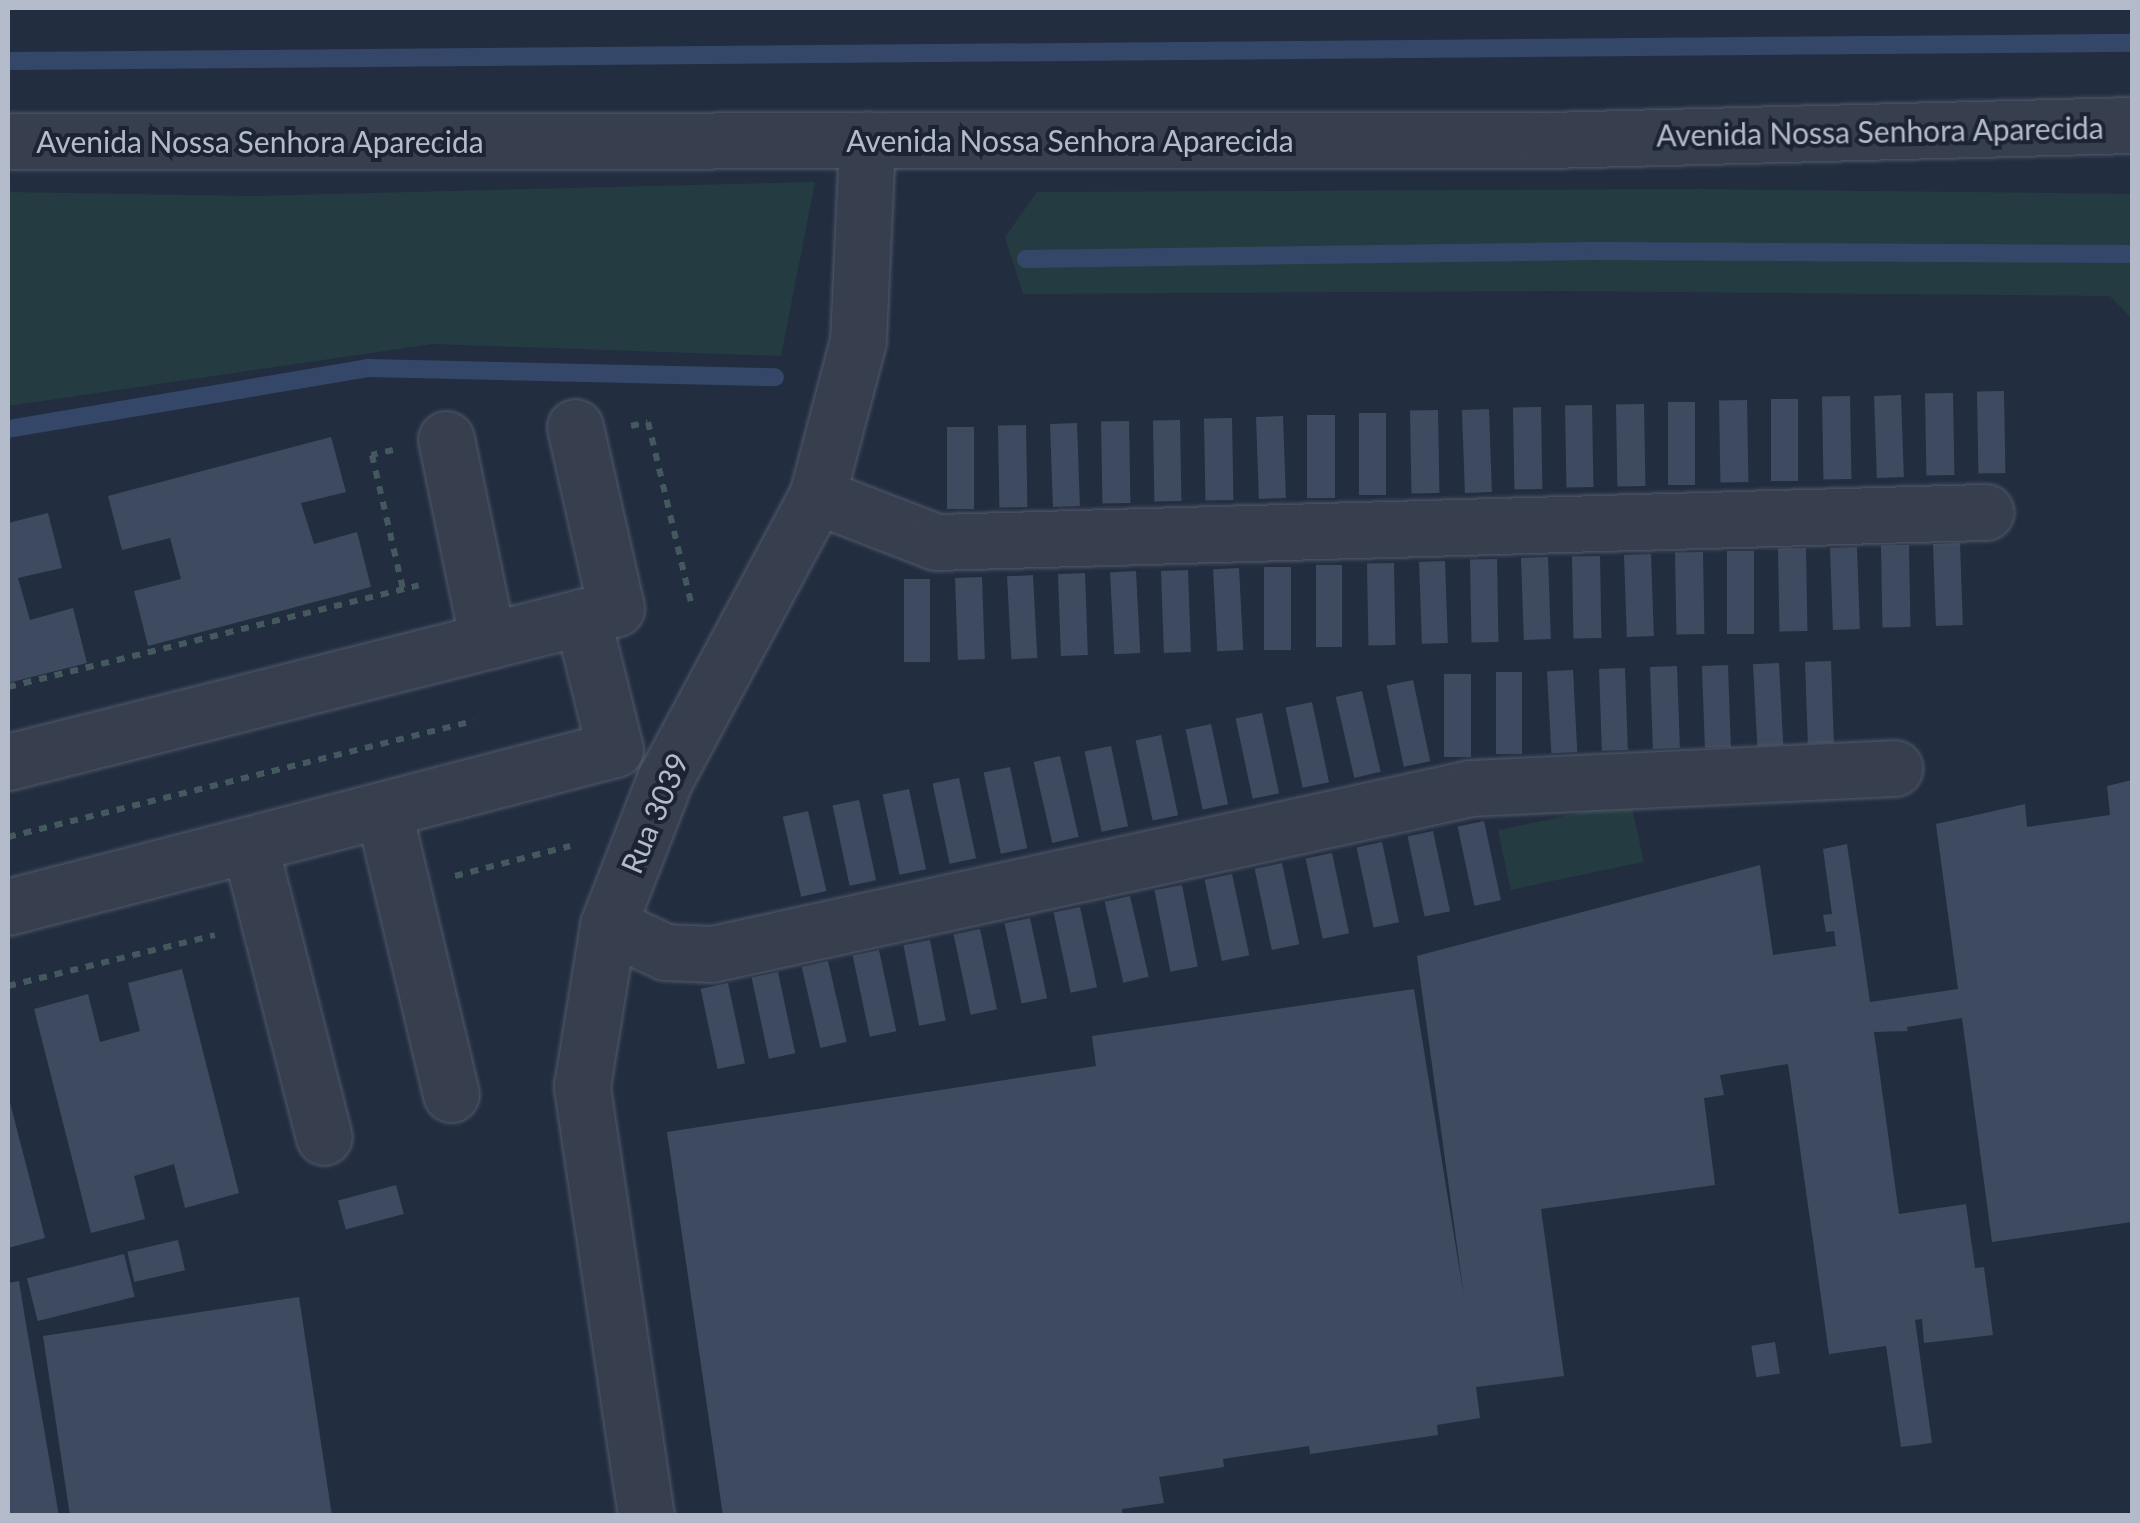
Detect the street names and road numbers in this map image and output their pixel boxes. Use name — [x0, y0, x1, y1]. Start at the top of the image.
street label: Avenida Nossa Senhora Aparecida — [1655, 109, 2105, 153]
street label: Avenida Nossa Senhora Aparecida — [846, 122, 1294, 158]
street label: Avenida Nossa Senhora Aparecida — [36, 123, 484, 159]
street label: Rua 3039 — [613, 747, 695, 879]

